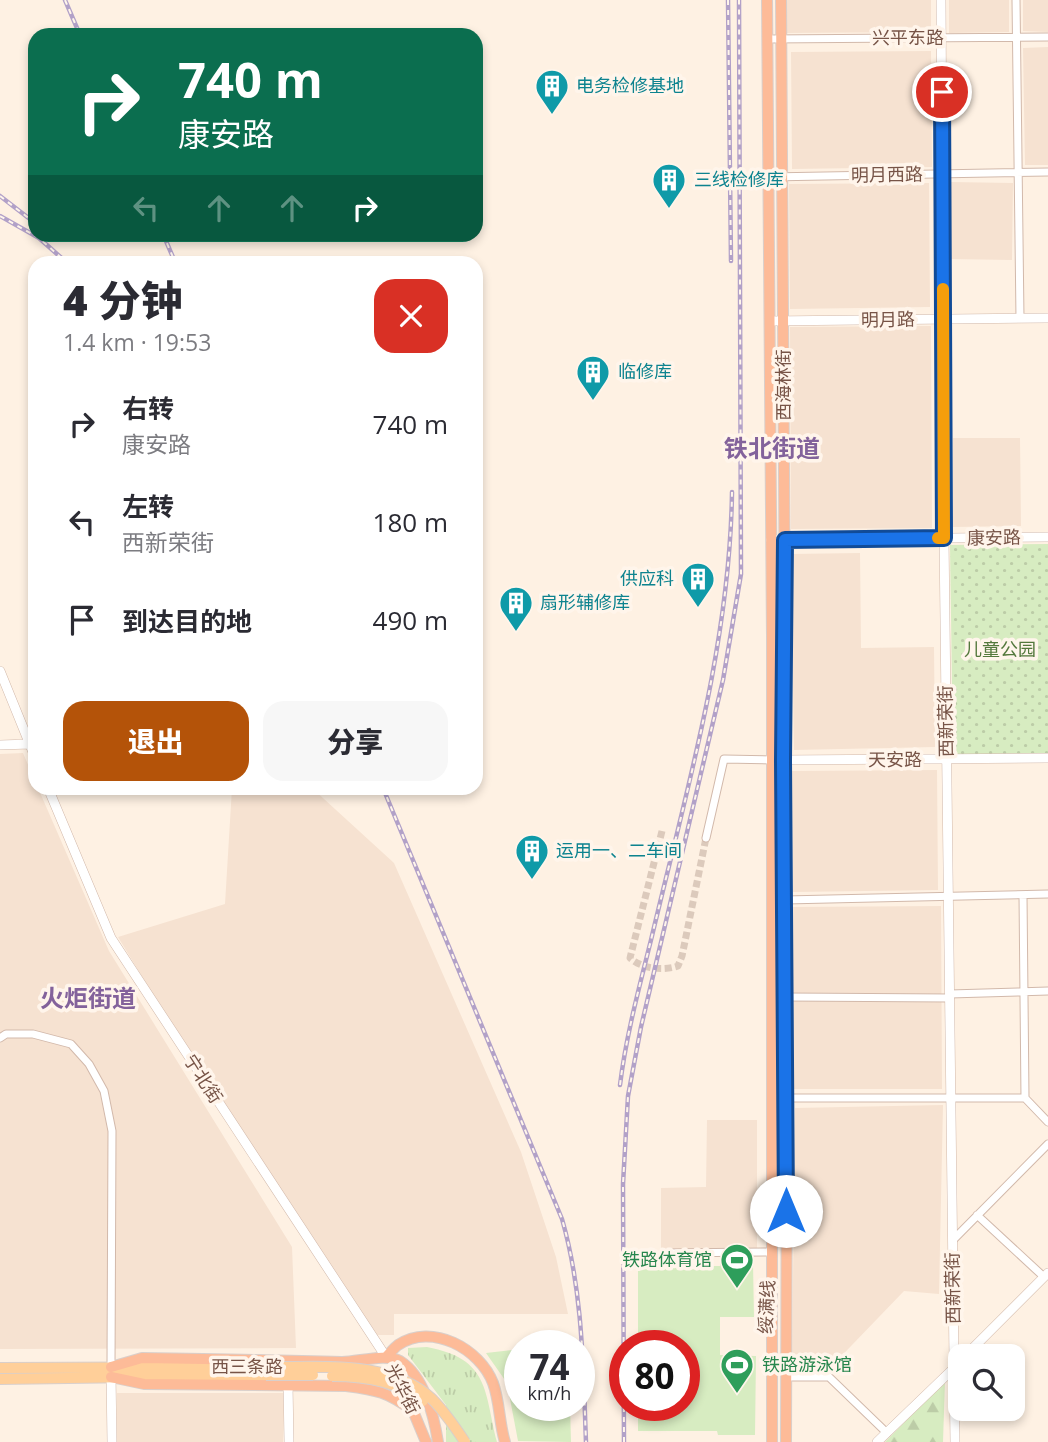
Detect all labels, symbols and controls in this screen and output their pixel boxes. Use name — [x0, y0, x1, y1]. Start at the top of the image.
street label: 兴平东路 — [872, 25, 944, 49]
text: 740 m — [178, 46, 323, 112]
icon: right — [63, 56, 154, 147]
pin — [912, 62, 972, 122]
building icon: 电务检修基地 — [533, 67, 571, 116]
place label: 电务检修基地 — [576, 73, 684, 97]
icon: arrive — [923, 73, 961, 111]
text: 康安路 — [178, 112, 274, 155]
building icon: 三线检修库 — [650, 161, 688, 210]
street label: 明月西路 — [851, 161, 923, 187]
place label: 三线检修库 — [694, 167, 784, 191]
icon: left — [127, 189, 165, 227]
icon: ahead — [200, 189, 238, 227]
icon: ahead — [273, 189, 311, 227]
icon: right — [346, 189, 384, 227]
text: 4 分钟 — [63, 271, 183, 328]
button: close — [374, 279, 448, 353]
street label: 明月路 — [861, 307, 915, 331]
text: 1.4 km · 19:53 — [63, 326, 211, 358]
street label: 西海林街 — [771, 349, 795, 421]
building icon: 临修库 — [574, 353, 612, 402]
place label: 临修库 — [618, 359, 672, 383]
text: 右转 — [122, 390, 174, 426]
icon: right — [63, 405, 101, 443]
text: 740 m — [373, 406, 448, 442]
text: 康安路 — [122, 428, 191, 460]
district label: 铁北街道 — [724, 431, 820, 464]
text: 左转 — [122, 488, 174, 524]
icon: left — [63, 503, 101, 541]
text: 180 m — [373, 504, 448, 540]
street label: 康安路 — [967, 525, 1021, 549]
text: 西新荣街 — [122, 526, 214, 558]
building icon: 供应科 — [679, 560, 717, 609]
place label: 供应科 — [620, 566, 674, 590]
building icon: 扇形辅修库 — [497, 584, 535, 633]
place label: 扇形辅修库 — [540, 590, 630, 614]
icon: arrive — [63, 601, 101, 639]
text: 490 m — [373, 602, 448, 638]
text: 到达目的地 — [122, 603, 252, 639]
park label: 儿童公园 — [964, 637, 1036, 661]
street label: 西新荣街 — [932, 685, 958, 757]
button: 退出 — [63, 701, 249, 781]
button: 分享 — [263, 701, 448, 781]
street label: 天安路 — [868, 747, 922, 771]
building icon: 运用一、二车间 — [513, 832, 551, 881]
place label: 运用一、二车间 — [556, 838, 682, 862]
district label: 火炬街道 — [40, 981, 136, 1014]
street label: 宁北街 — [179, 1049, 229, 1108]
position arrow — [749, 1174, 823, 1248]
sports icon: 铁路体育馆 — [718, 1241, 756, 1290]
place label: 铁路体育馆 — [622, 1247, 712, 1271]
street label: 西新荣街 — [939, 1252, 965, 1324]
street label: 绥满线 — [753, 1279, 779, 1335]
speed limit sign: 80 — [609, 1330, 700, 1421]
text: 74 — [529, 1343, 570, 1390]
map controls — [948, 1344, 1025, 1421]
button: search — [948, 1344, 1025, 1421]
sports icon: 铁路游泳馆 — [718, 1346, 756, 1395]
place label: 铁路游泳馆 — [762, 1352, 852, 1376]
street label: 西三条路 — [211, 1354, 283, 1378]
street label: 光华街 — [380, 1359, 426, 1418]
text: km/h — [528, 1381, 571, 1405]

